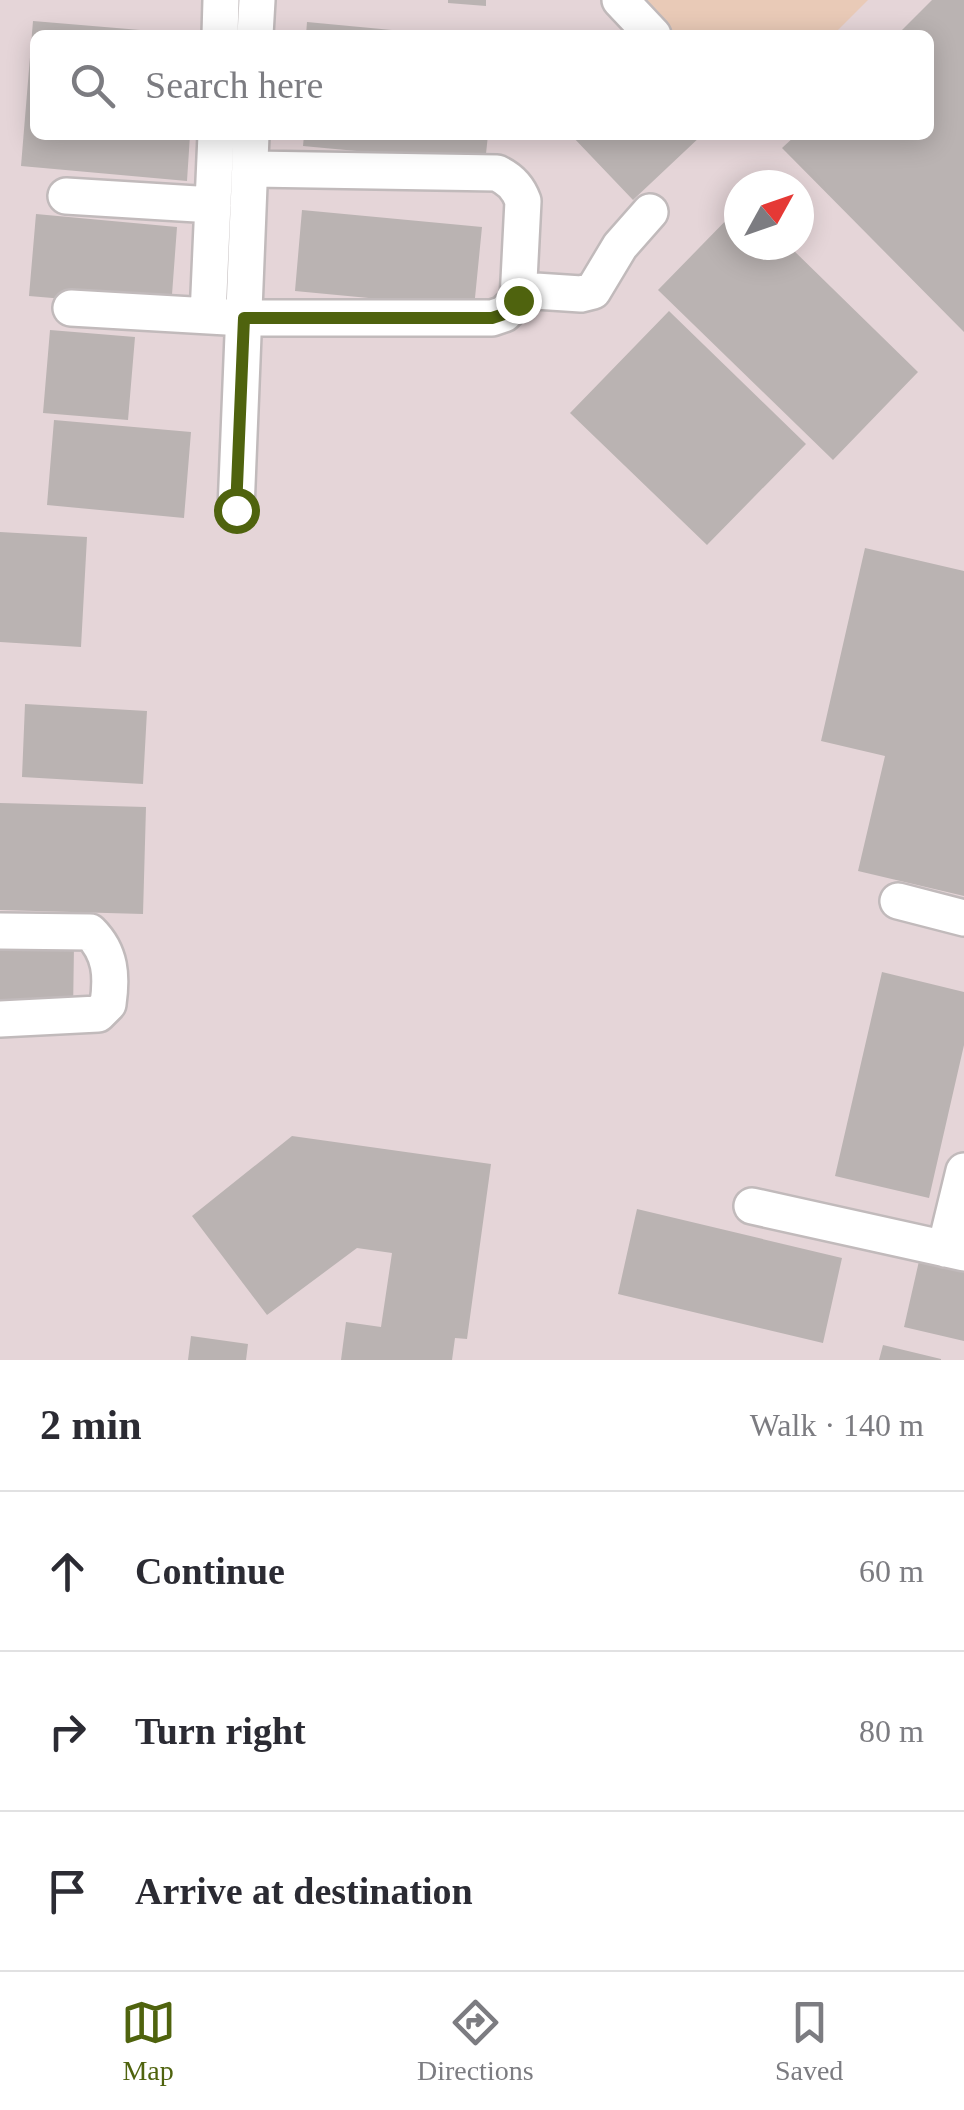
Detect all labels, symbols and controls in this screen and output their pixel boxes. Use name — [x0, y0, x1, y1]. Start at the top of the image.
search box — [30, 30, 934, 140]
icon: search — [65, 58, 120, 113]
text: Search here — [145, 64, 323, 106]
north arrow — [724, 170, 814, 260]
route end — [496, 278, 542, 324]
route start — [214, 488, 260, 534]
text: 2 min — [40, 1402, 142, 1448]
text: Walk · 140 m — [750, 1407, 924, 1443]
icon: ahead — [40, 1544, 95, 1599]
text: Continue — [135, 1550, 285, 1592]
text: 60 m — [859, 1553, 924, 1589]
icon: right — [40, 1704, 95, 1759]
text: Turn right — [135, 1710, 306, 1752]
text: 80 m — [859, 1713, 924, 1749]
icon: arrive — [40, 1864, 95, 1919]
text: Arrive at destination — [135, 1870, 473, 1912]
tab: Map — [121, 1995, 176, 2087]
tab: Directions — [417, 1995, 534, 2087]
tab: Saved — [775, 1995, 843, 2087]

